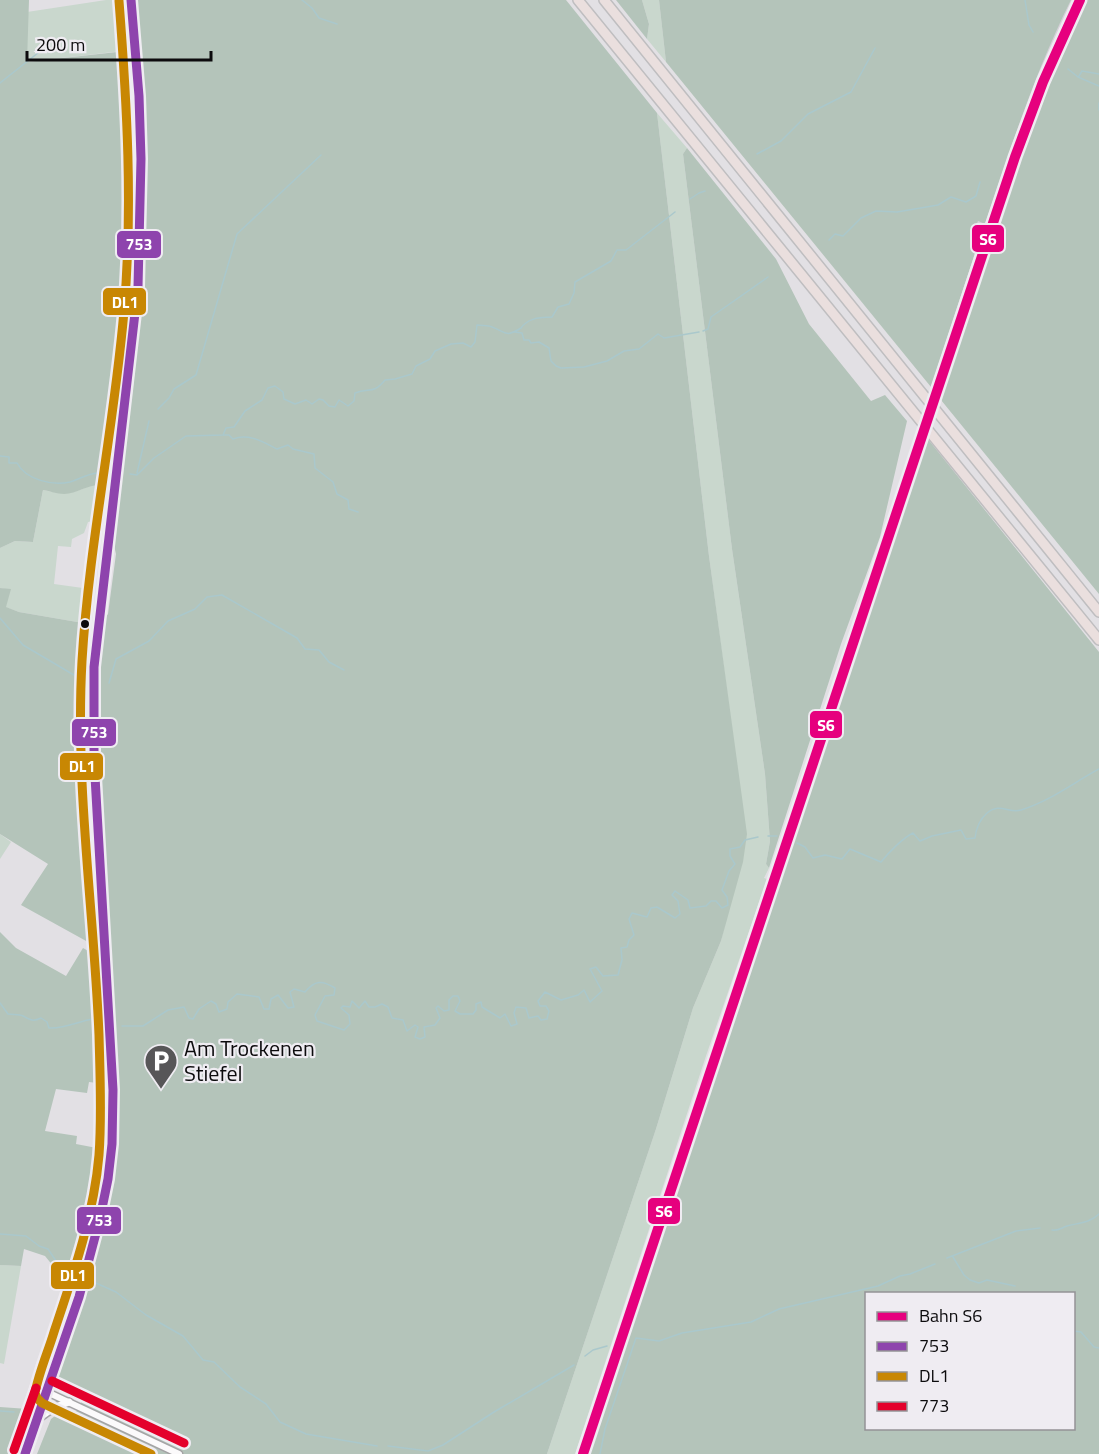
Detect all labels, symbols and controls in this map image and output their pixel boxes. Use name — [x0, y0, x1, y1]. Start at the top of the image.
scale bar — [27, 24, 212, 62]
text: 200 m — [36, 31, 85, 58]
line badge: S6 — [971, 224, 1005, 253]
text: S6 — [979, 227, 997, 251]
line badge: 753 — [116, 230, 162, 259]
text: 753 — [126, 232, 152, 256]
line badge: DL1 — [102, 287, 147, 316]
text: DL1 — [112, 290, 138, 314]
unlabelled marker — [79, 618, 91, 630]
line badge: S6 — [809, 710, 843, 739]
text: S6 — [817, 713, 835, 737]
line badge: 753 — [71, 718, 117, 747]
text: 753 — [81, 720, 107, 744]
line badge: DL1 — [59, 752, 104, 781]
text: DL1 — [69, 754, 95, 778]
place label: Am Trockenen Stiefel — [184, 1031, 315, 1090]
parking icon: Am Trockenen Stiefel — [143, 1043, 179, 1090]
line badge: S6 — [647, 1197, 681, 1225]
text: S6 — [655, 1199, 673, 1223]
line badge: 753 — [76, 1206, 122, 1235]
text: 753 — [86, 1208, 112, 1232]
line badge: DL1 — [50, 1261, 95, 1290]
text: DL1 — [60, 1263, 86, 1287]
legend — [865, 1292, 1075, 1430]
text: Bahn S6 — [919, 1302, 982, 1329]
text: 753 — [919, 1332, 949, 1359]
text: DL1 — [919, 1362, 949, 1389]
text: 773 — [919, 1392, 949, 1419]

